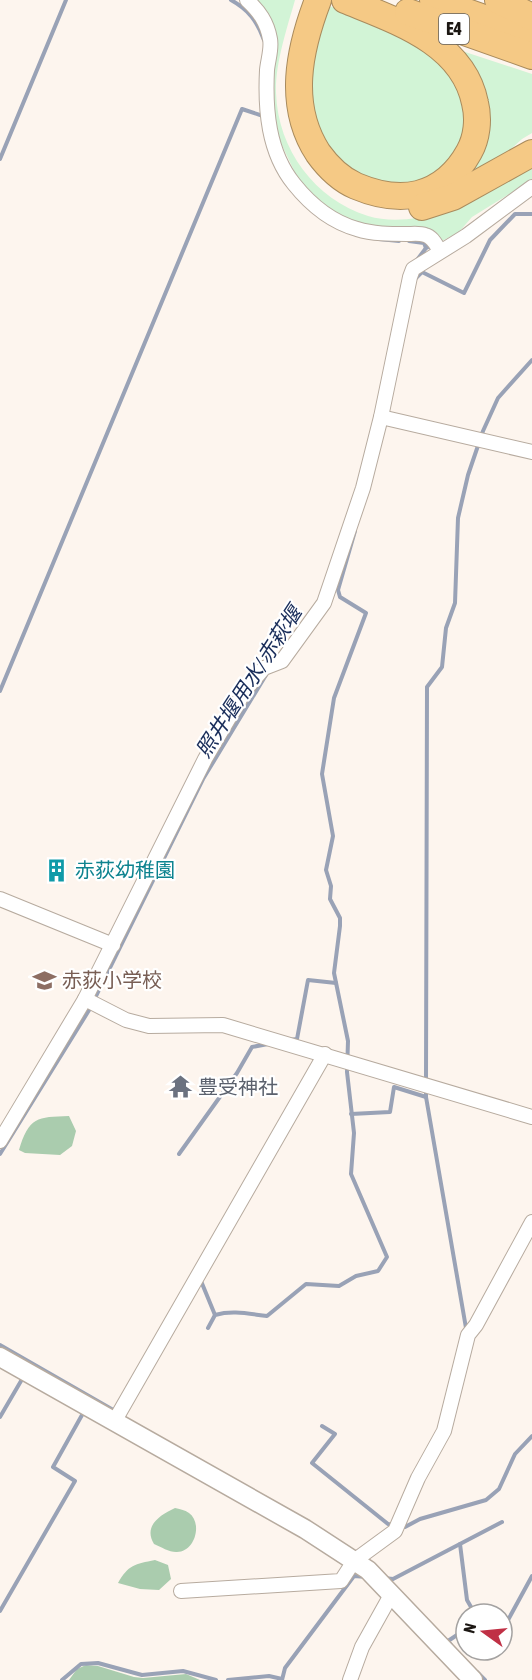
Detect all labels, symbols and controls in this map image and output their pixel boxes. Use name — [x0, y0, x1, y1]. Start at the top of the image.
road number: E4 — [439, 14, 469, 44]
water label: 照井堰用水/赤萩堰 — [190, 598, 308, 761]
building icon: 赤荻幼稚園 — [44, 857, 70, 883]
place label: 赤荻幼稚園 — [75, 858, 175, 881]
school or university icon: 赤荻小学校 — [31, 967, 57, 993]
place label: 赤荻小学校 — [62, 968, 162, 991]
temple icon: 豊受神社 — [167, 1074, 193, 1100]
place label: 豊受神社 — [198, 1075, 278, 1098]
north arrow — [454, 1602, 514, 1662]
text: N — [460, 1621, 479, 1635]

